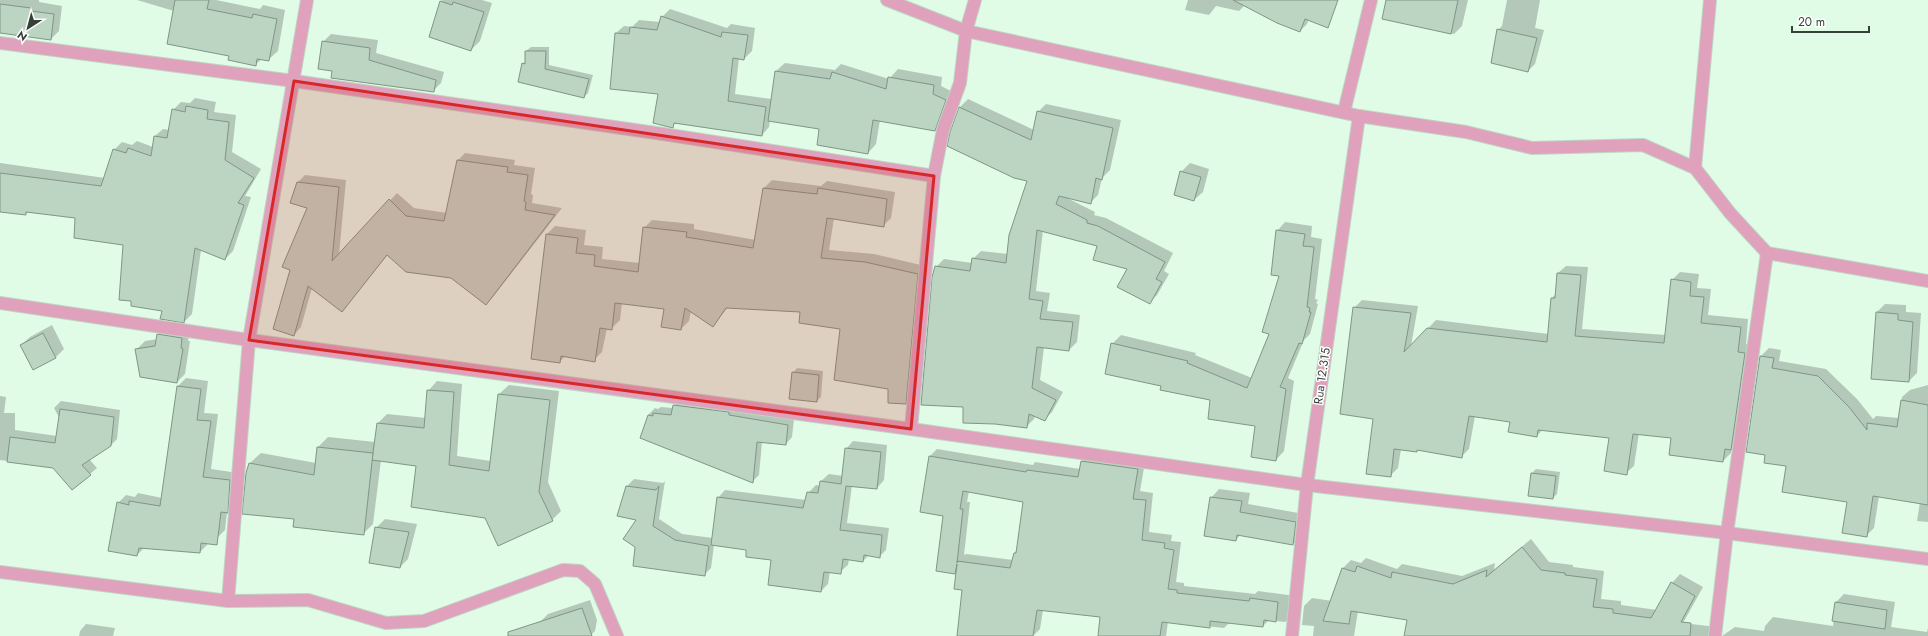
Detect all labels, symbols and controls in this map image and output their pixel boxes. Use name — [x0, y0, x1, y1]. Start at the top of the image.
north arrow — [8, 8, 48, 48]
scale bar — [1792, 8, 1869, 34]
text: 20 m — [1798, 13, 1825, 31]
text: N — [14, 27, 30, 45]
street label: Rua 12.315 — [1309, 346, 1335, 405]

